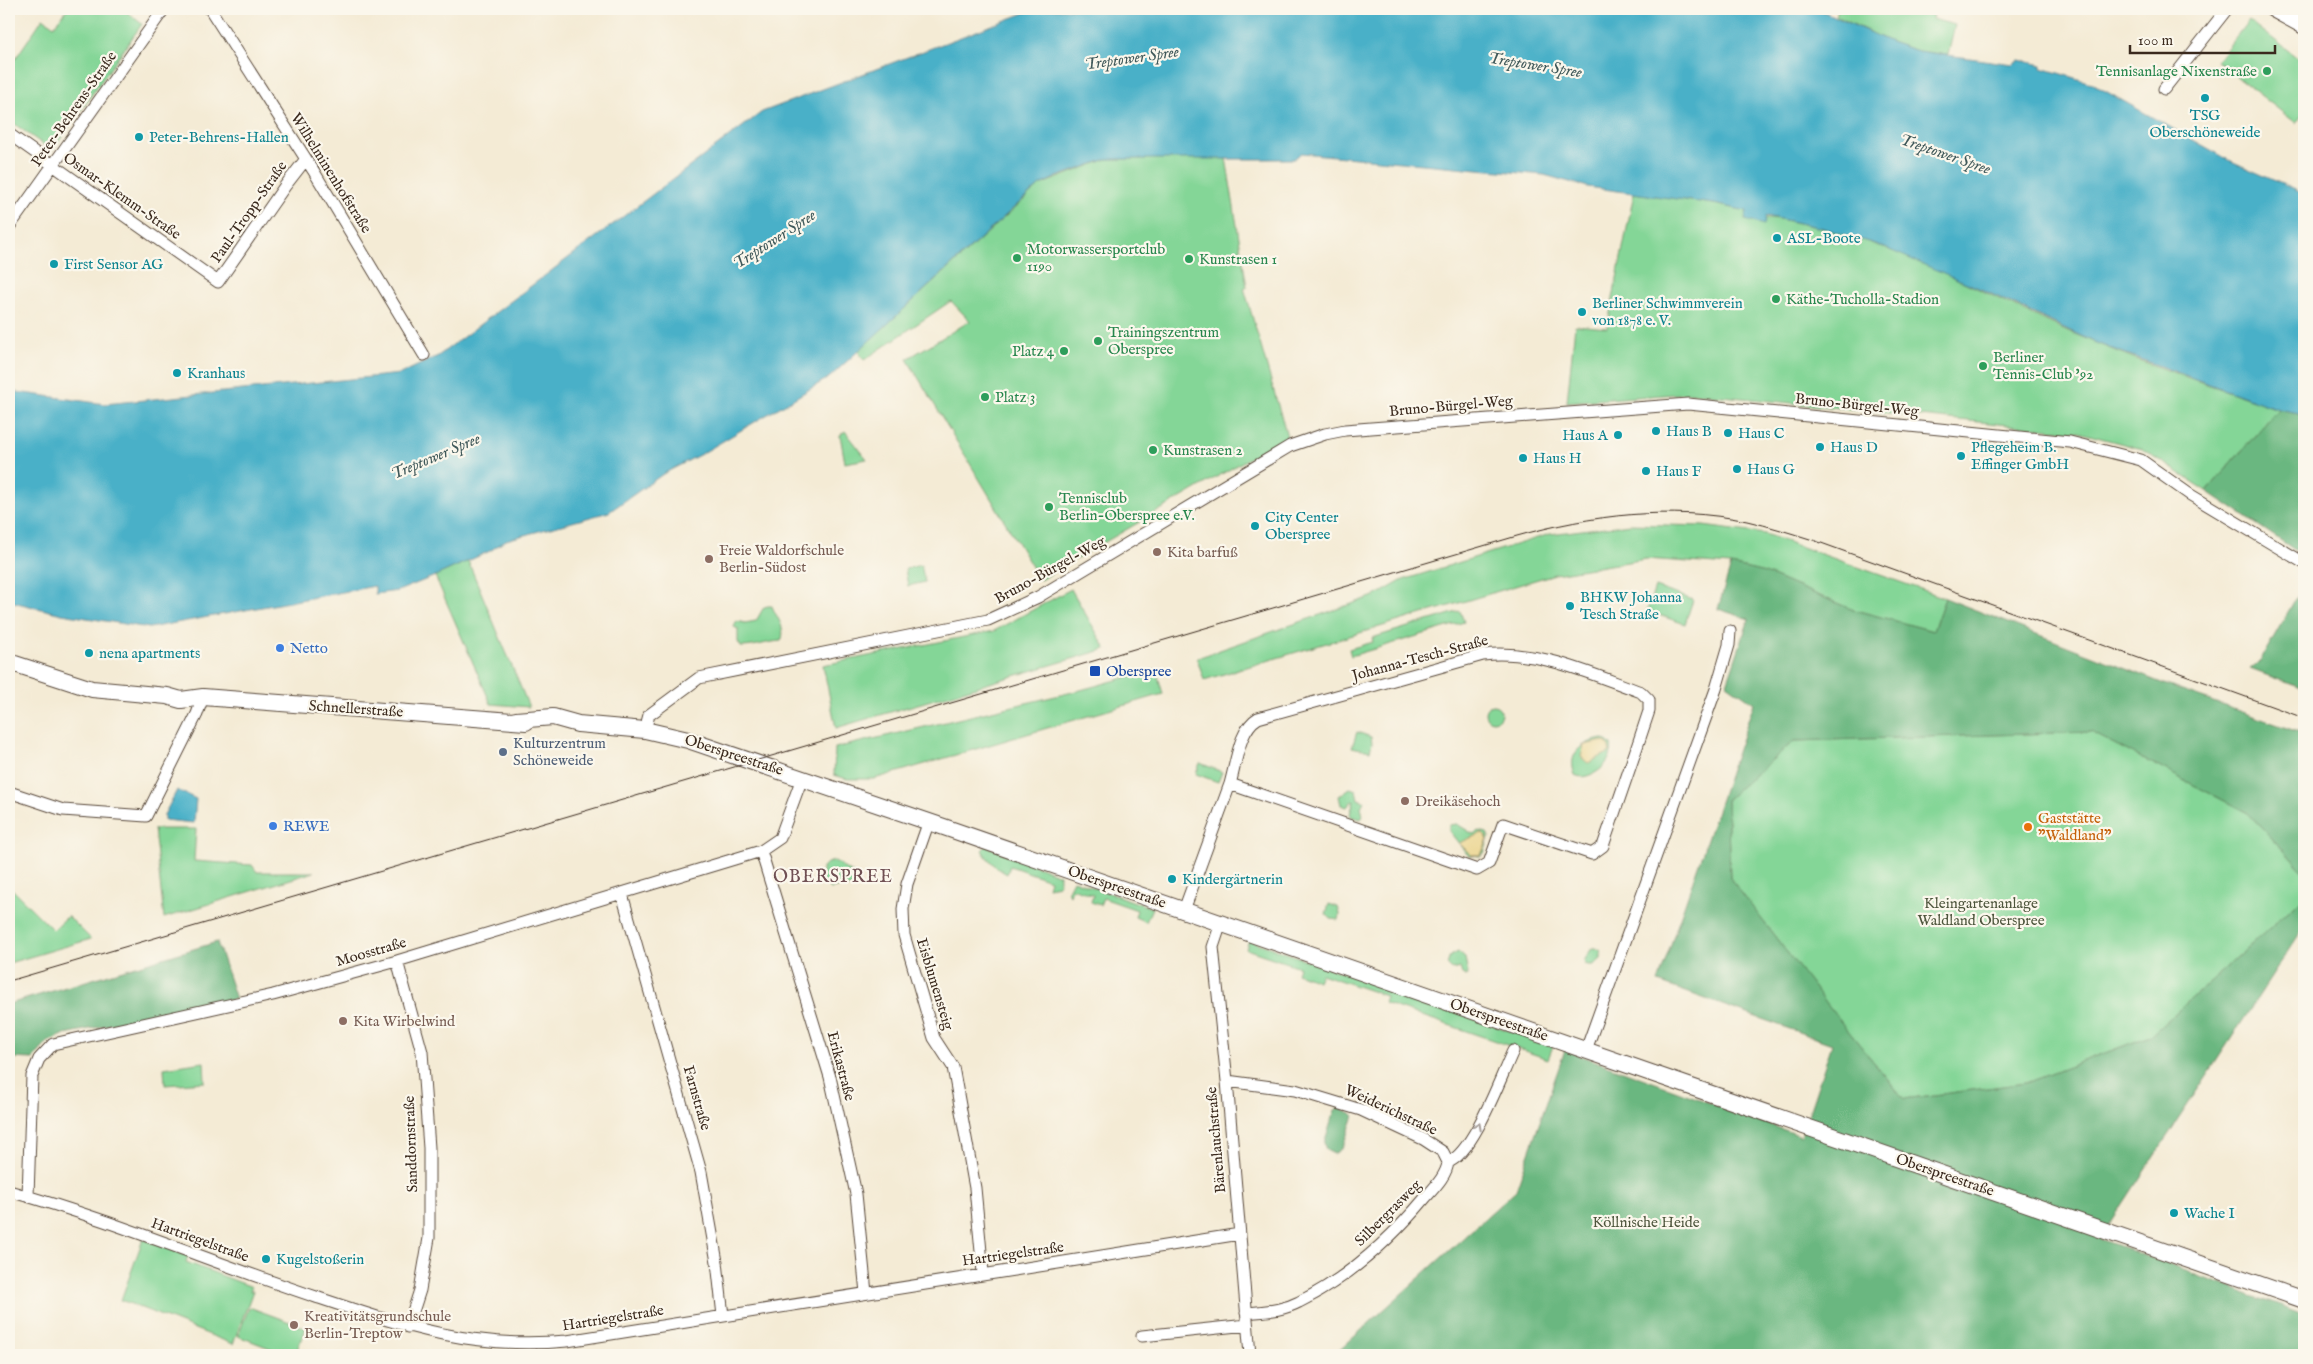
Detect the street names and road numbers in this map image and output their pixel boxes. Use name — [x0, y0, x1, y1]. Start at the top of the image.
street label: Peter-Behrens-Straße — [27, 47, 121, 170]
street label: Wilhelminenhofstraße — [286, 109, 376, 237]
street label: Osmar-Klemm-Straße — [59, 148, 185, 244]
street label: Paul-Tropp-Straße — [207, 157, 291, 267]
street label: Bruno-Bürgel-Weg — [1794, 389, 1921, 421]
street label: Bruno-Bürgel-Weg — [1388, 391, 1515, 421]
street label: Bruno-Bürgel-Weg — [991, 531, 1110, 608]
street label: Johanna-Tesch-Straße — [1348, 631, 1490, 686]
street label: Schnellerstraße — [308, 696, 404, 722]
street label: Oberspreestraße — [682, 730, 786, 780]
street label: Oberspreestraße — [1065, 861, 1169, 913]
street label: Moosstraße — [334, 933, 409, 971]
street label: Eisblumensteig — [912, 936, 958, 1033]
street label: Oberspreestraße — [1447, 994, 1551, 1046]
street label: Erikastraße — [823, 1029, 859, 1103]
street label: Farnstraße — [679, 1064, 715, 1133]
street label: Weiderichstraße — [1342, 1080, 1441, 1140]
street label: Bärenlauchstraße — [1202, 1086, 1230, 1194]
street label: Sanddornstraße — [400, 1095, 422, 1193]
street label: Oberspreestraße — [1893, 1149, 1997, 1201]
street label: Silbergrasweg — [1351, 1175, 1426, 1250]
street label: Hartriegelstraße — [149, 1214, 252, 1266]
street label: Hartriegelstraße — [961, 1237, 1065, 1271]
street label: Hartriegelstraße — [561, 1301, 665, 1335]

